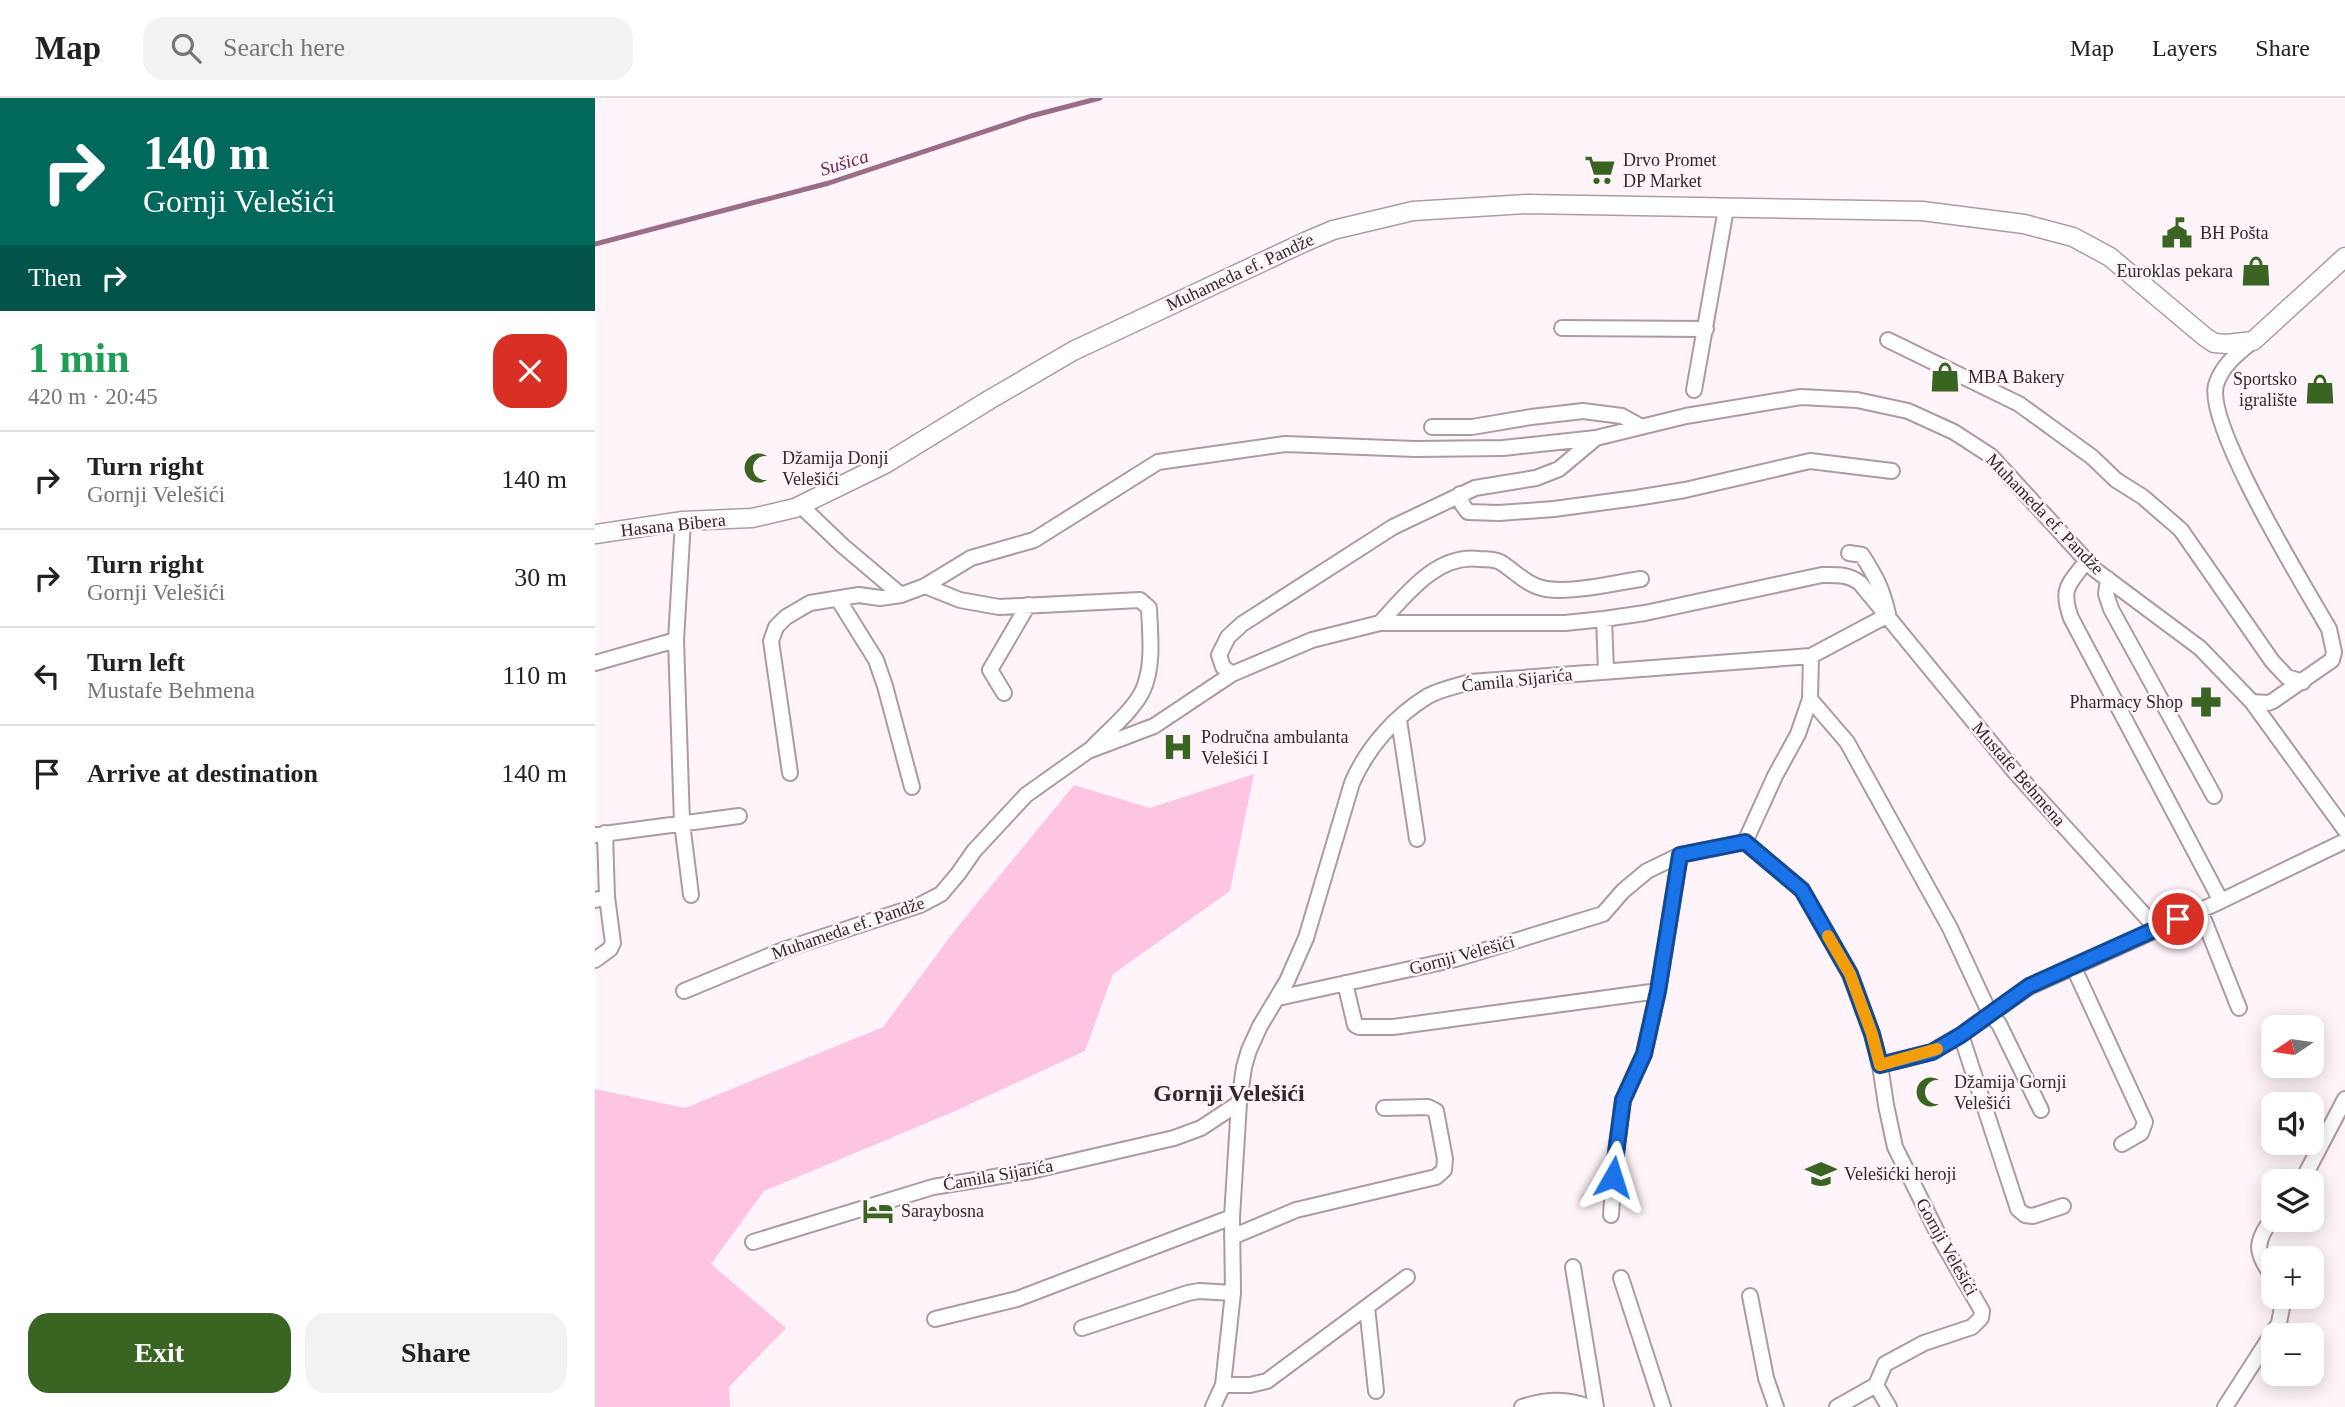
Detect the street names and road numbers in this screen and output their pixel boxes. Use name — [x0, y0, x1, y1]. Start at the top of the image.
street label: Muhameda ef. Pandže — [1163, 229, 1317, 315]
street label: Muhameda ef. Pandže — [1982, 449, 2108, 579]
street label: Hasana Bibera — [620, 510, 726, 540]
street label: Ćamila Sijarića — [1460, 663, 1573, 696]
street label: Mustafe Behmena — [1968, 718, 2070, 830]
street label: Muhameda ef. Pandže — [769, 892, 927, 964]
street label: Gornji Velešići — [1407, 931, 1517, 979]
street label: Ćamila Sijarića — [941, 1154, 1055, 1195]
street label: Gornji Velešići — [1912, 1195, 1982, 1299]

